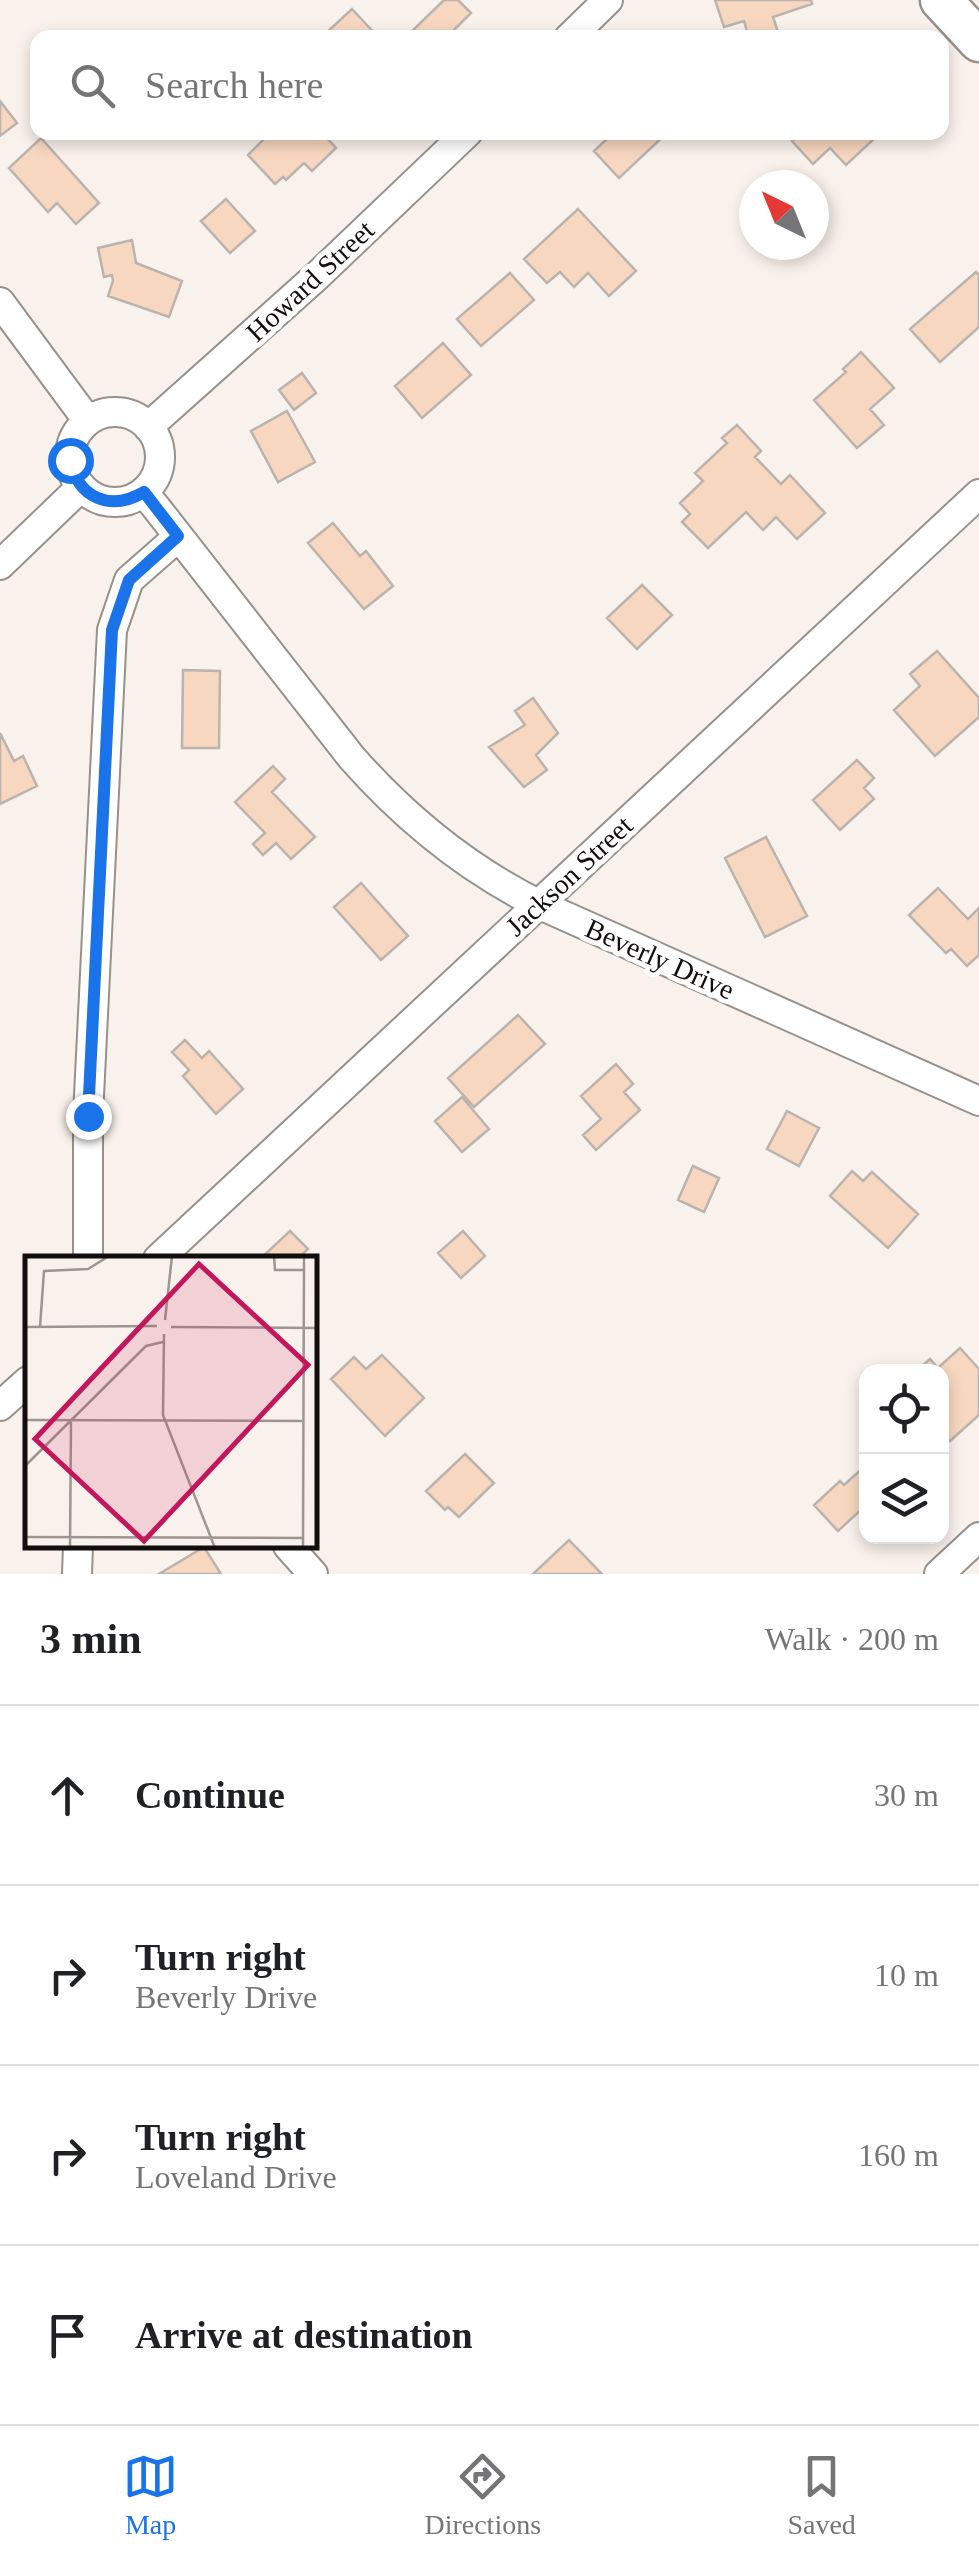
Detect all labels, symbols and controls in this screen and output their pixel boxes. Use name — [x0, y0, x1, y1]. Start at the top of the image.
search box — [30, 30, 949, 140]
icon: search — [65, 58, 120, 113]
text: Search here — [145, 64, 323, 106]
north arrow — [739, 170, 829, 260]
street label: Howard Street — [240, 214, 380, 348]
route start — [48, 438, 94, 484]
street label: Jackson Street — [500, 810, 639, 942]
street label: Beverly Drive — [581, 912, 739, 1006]
route end — [66, 1094, 112, 1140]
inset map — [25, 1256, 318, 1549]
map controls — [859, 1364, 949, 1544]
button: locate — [859, 1364, 949, 1454]
button: layers — [859, 1454, 949, 1544]
text: 3 min — [40, 1616, 142, 1662]
text: Walk · 200 m — [765, 1621, 939, 1657]
icon: ahead — [40, 1768, 95, 1823]
text: Continue — [135, 1774, 285, 1816]
text: 30 m — [874, 1777, 939, 1813]
text: Turn right — [135, 1936, 306, 1978]
icon: right — [40, 1948, 95, 2003]
text: 10 m — [874, 1957, 939, 1993]
text: Beverly Drive — [135, 1979, 317, 2015]
text: Turn right — [135, 2116, 306, 2158]
icon: right — [40, 2128, 95, 2183]
text: 160 m — [858, 2137, 939, 2173]
text: Loveland Drive — [135, 2159, 337, 2195]
icon: arrive — [40, 2308, 95, 2363]
text: Arrive at destination — [135, 2314, 473, 2356]
tab: Map — [123, 2449, 178, 2541]
tab: Directions — [424, 2449, 541, 2541]
tab: Saved — [787, 2449, 856, 2541]

